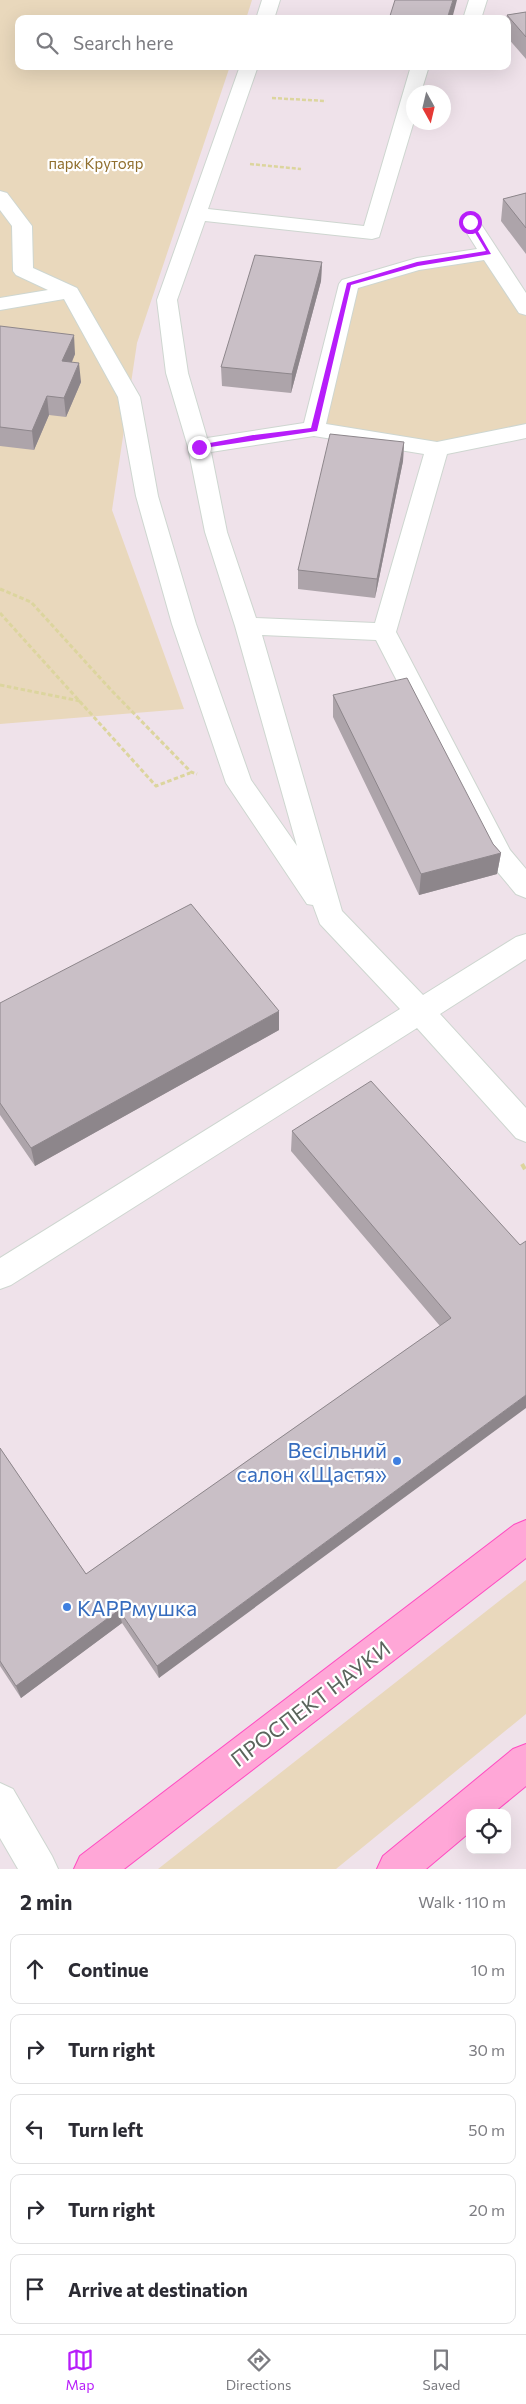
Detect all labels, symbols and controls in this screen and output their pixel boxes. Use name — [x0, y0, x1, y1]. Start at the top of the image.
search box — [15, 15, 511, 70]
icon: search — [33, 29, 61, 57]
text: Search here — [73, 31, 173, 54]
north arrow — [406, 85, 451, 130]
park label: парк Крутояр — [49, 154, 143, 172]
route start — [459, 211, 482, 234]
route end — [188, 436, 211, 459]
place label: Весільний салон «Щастя» — [237, 1437, 387, 1486]
marker: Весільний салон «Щастя» — [391, 1455, 403, 1467]
place label: КАРРмушка — [77, 1595, 197, 1620]
marker: КАРРмушка — [61, 1601, 73, 1613]
street label: ПРОСПЕКТ НАУКИ — [225, 1635, 395, 1771]
map controls — [466, 1809, 511, 1854]
button: locate — [466, 1809, 511, 1854]
text: 2 min — [20, 1889, 72, 1914]
text: Walk · 110 m — [418, 1892, 506, 1911]
icon: ahead — [21, 1955, 49, 1983]
text: Continue — [68, 1958, 148, 1981]
text: 10 m — [471, 1960, 505, 1979]
icon: right — [21, 2035, 49, 2063]
text: Turn right — [68, 2038, 155, 2061]
text: 30 m — [468, 2040, 505, 2059]
icon: left — [21, 2115, 49, 2143]
text: Turn left — [68, 2118, 143, 2141]
text: 50 m — [468, 2120, 505, 2139]
icon: right — [21, 2195, 49, 2223]
text: Turn right — [68, 2198, 155, 2221]
text: 20 m — [469, 2200, 505, 2219]
icon: arrive — [21, 2275, 49, 2303]
text: Arrive at destination — [68, 2278, 248, 2301]
tab: Map — [66, 2346, 94, 2393]
tab: Directions — [226, 2346, 291, 2393]
tab: Saved — [423, 2346, 460, 2393]

